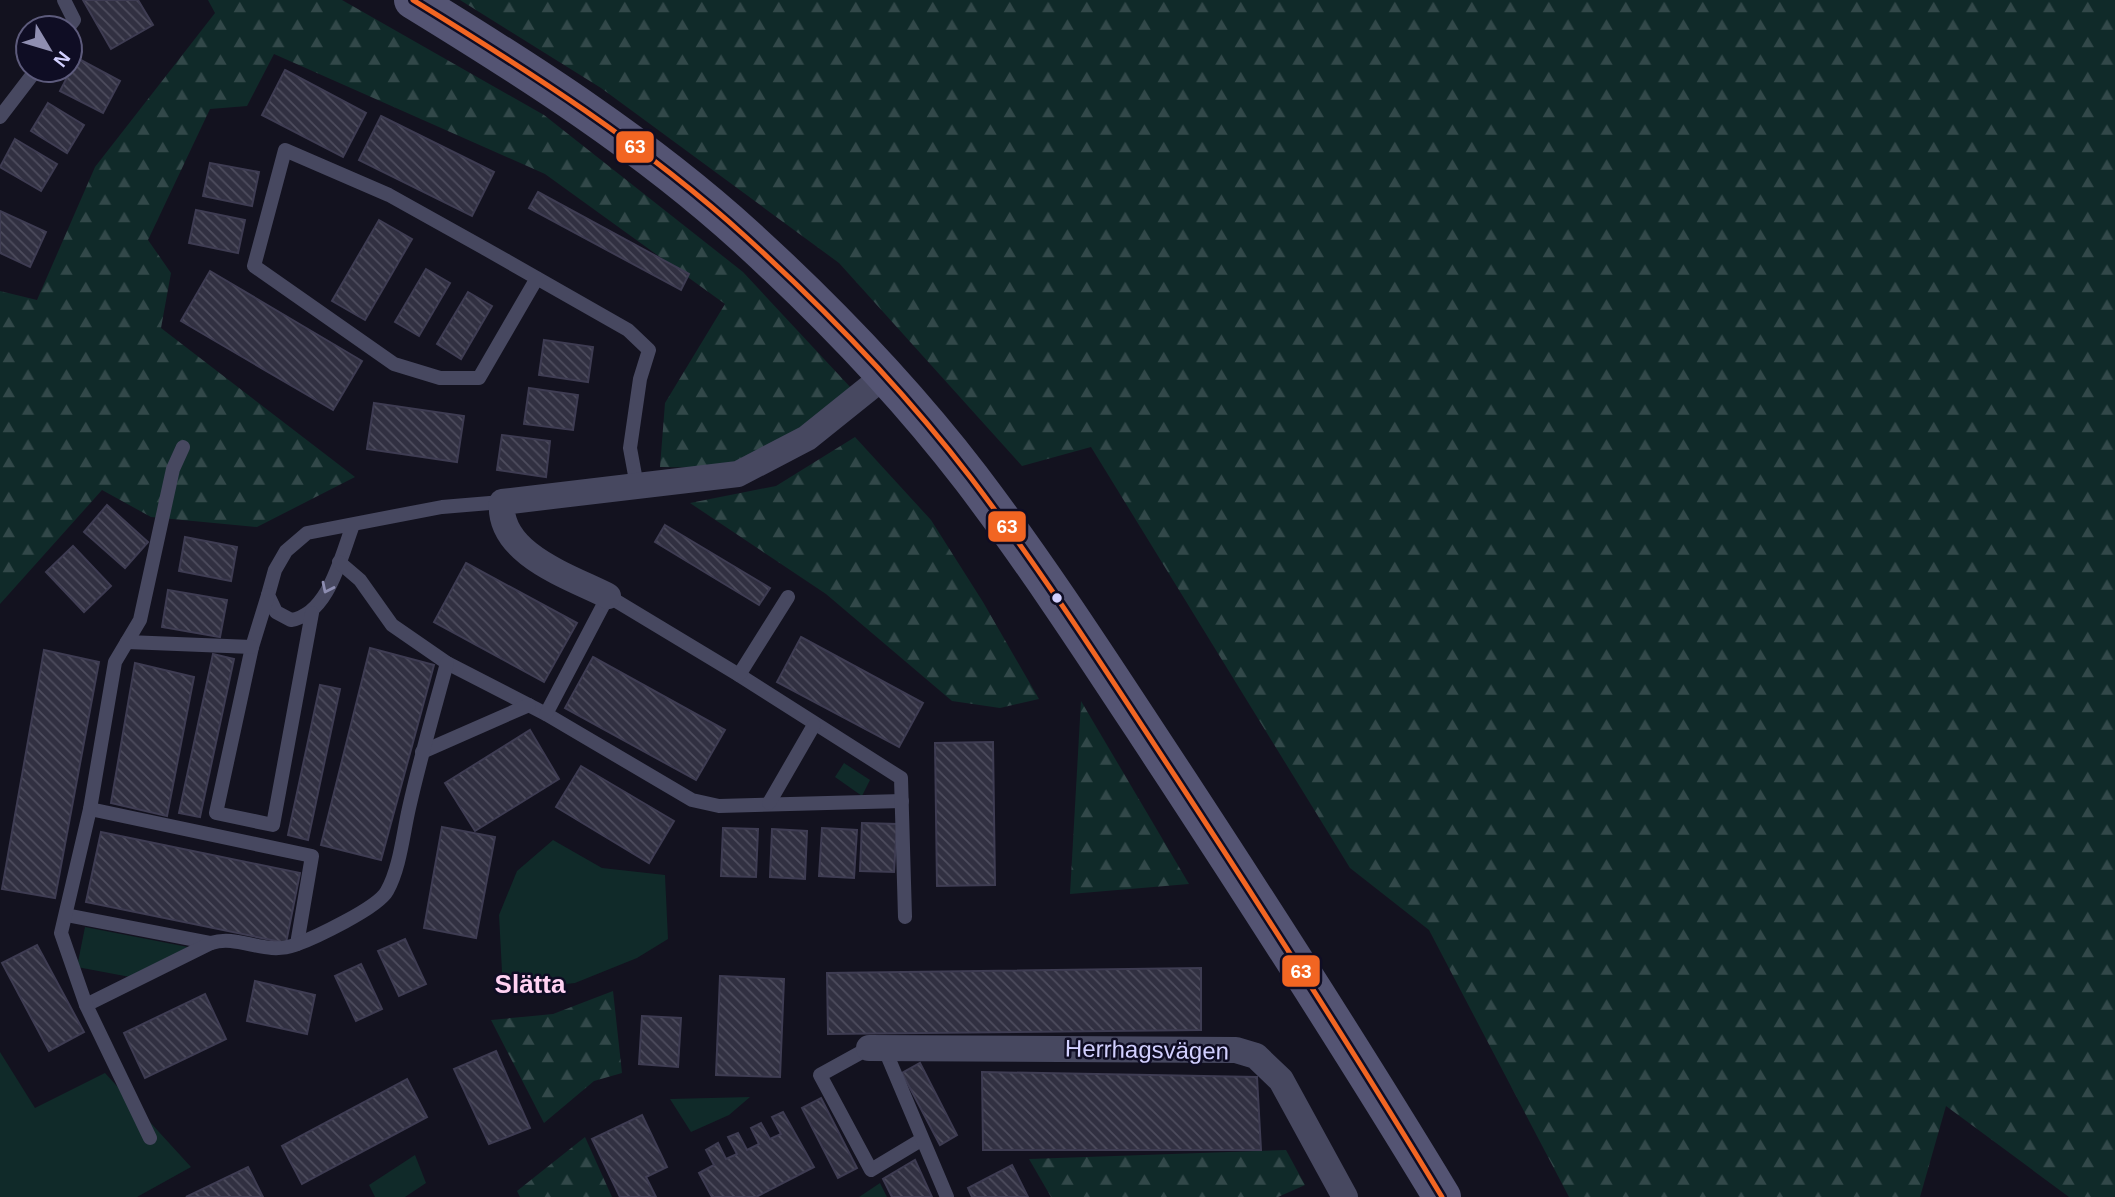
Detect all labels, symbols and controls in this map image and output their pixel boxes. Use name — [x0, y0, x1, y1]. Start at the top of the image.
north arrow — [14, 14, 84, 84]
text: N — [50, 47, 75, 71]
line badge: 63 — [615, 130, 655, 164]
text: 63 — [624, 136, 646, 157]
line badge: 63 — [987, 510, 1027, 543]
text: 63 — [996, 516, 1018, 537]
one-way arrow — [321, 581, 335, 593]
unlabelled marker — [1050, 591, 1064, 605]
line badge: 63 — [1281, 954, 1321, 988]
text: 63 — [1290, 961, 1312, 982]
district label: Slätta — [495, 969, 566, 999]
street label: Herrhagsvägen — [1065, 1035, 1229, 1064]

